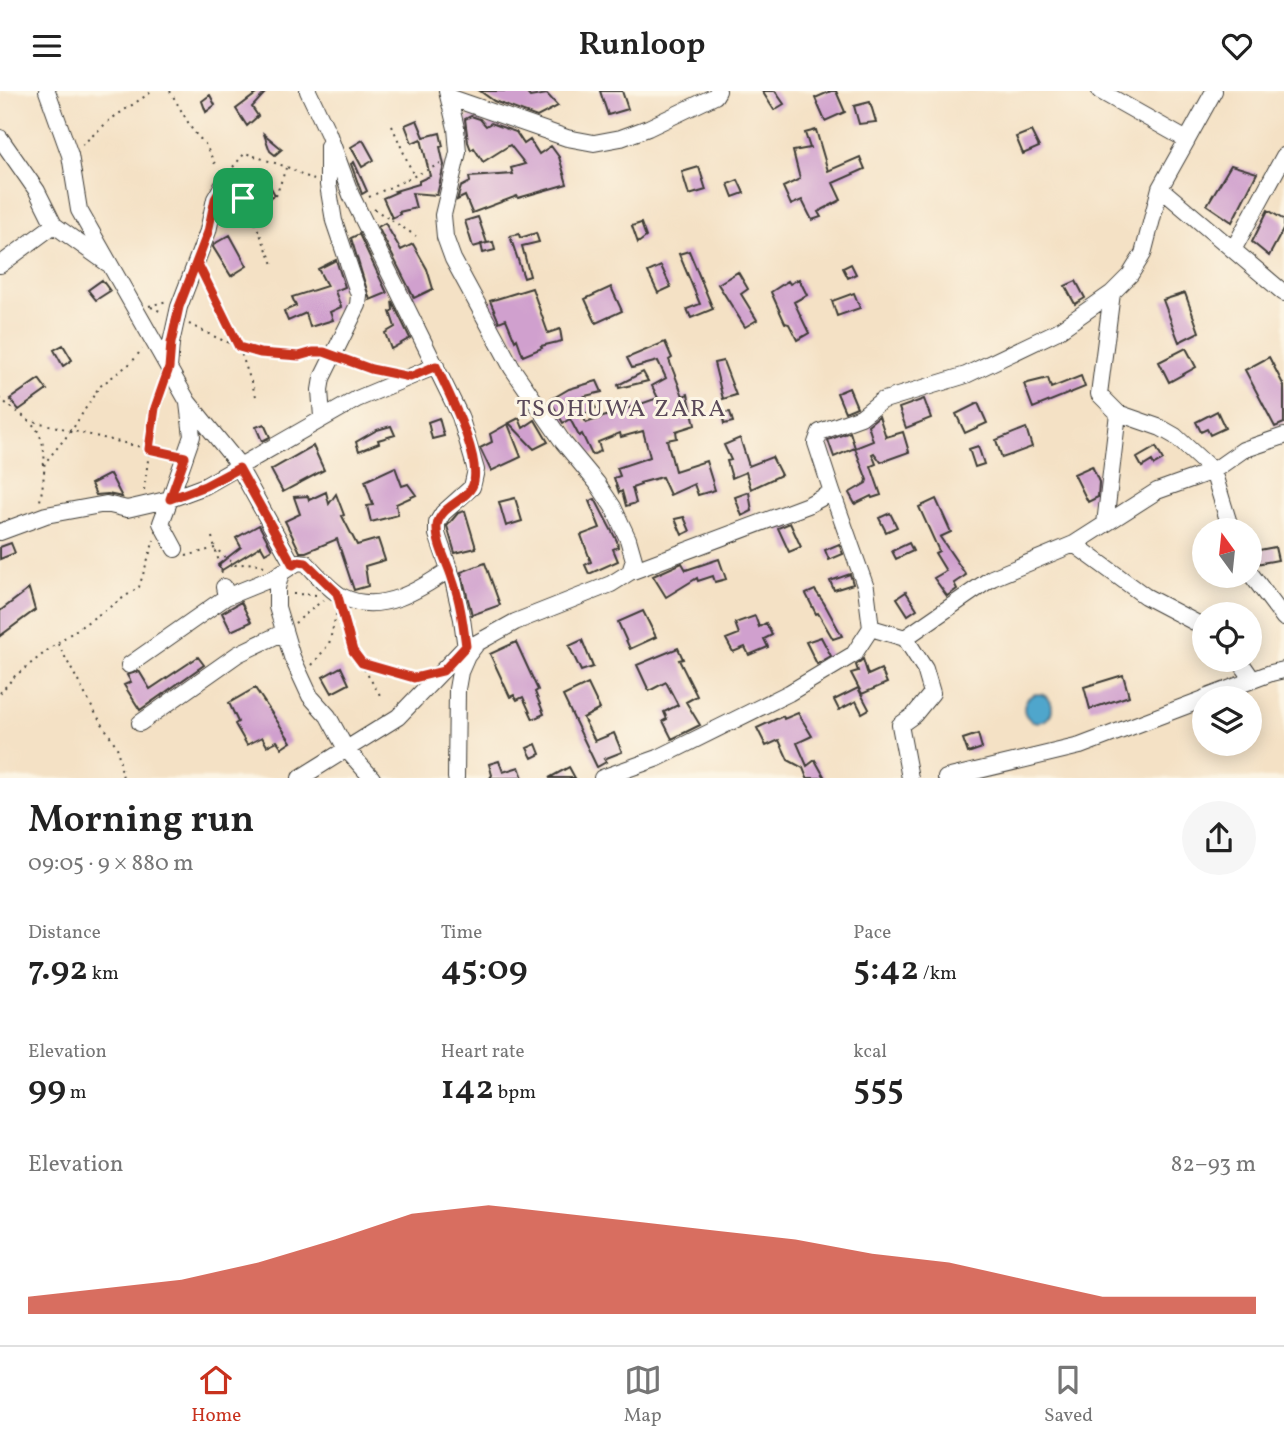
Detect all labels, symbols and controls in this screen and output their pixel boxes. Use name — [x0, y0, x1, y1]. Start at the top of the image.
text: Runloop — [579, 24, 705, 68]
icon: menu — [28, 27, 66, 65]
icon: heart — [1218, 27, 1256, 65]
pin — [213, 168, 273, 228]
icon: arrive — [224, 179, 262, 217]
district label: TSOHUWA ZARA — [517, 393, 727, 427]
north arrow — [1192, 518, 1262, 588]
map controls — [1192, 518, 1262, 756]
button: locate — [1192, 602, 1262, 672]
button: layers — [1192, 686, 1262, 756]
text: Morning run — [28, 795, 254, 848]
button: share — [1182, 801, 1256, 875]
text: 09:05 · 9 × 880 m — [28, 848, 194, 880]
text: Distance — [28, 920, 101, 946]
text: Time — [441, 920, 482, 946]
text: Pace — [853, 920, 891, 946]
text: 7.92 — [28, 946, 88, 994]
text: 45:09 — [441, 946, 528, 994]
text: 5:42 — [853, 946, 919, 994]
text: km — [88, 961, 119, 987]
text: /km — [919, 961, 957, 987]
text: Elevation — [28, 1039, 107, 1065]
text: Heart rate — [441, 1039, 525, 1065]
text: kcal — [853, 1039, 887, 1065]
text: 99 — [28, 1065, 66, 1113]
text: 142 — [441, 1065, 494, 1113]
text: 555 — [853, 1065, 904, 1113]
text: m — [66, 1080, 87, 1106]
text: bpm — [494, 1080, 536, 1106]
text: Elevation — [28, 1149, 124, 1181]
text: 82–93 m — [1171, 1149, 1256, 1181]
tab: Home — [191, 1361, 241, 1429]
tab: Map — [624, 1361, 662, 1429]
tab: Saved — [1044, 1361, 1093, 1429]

